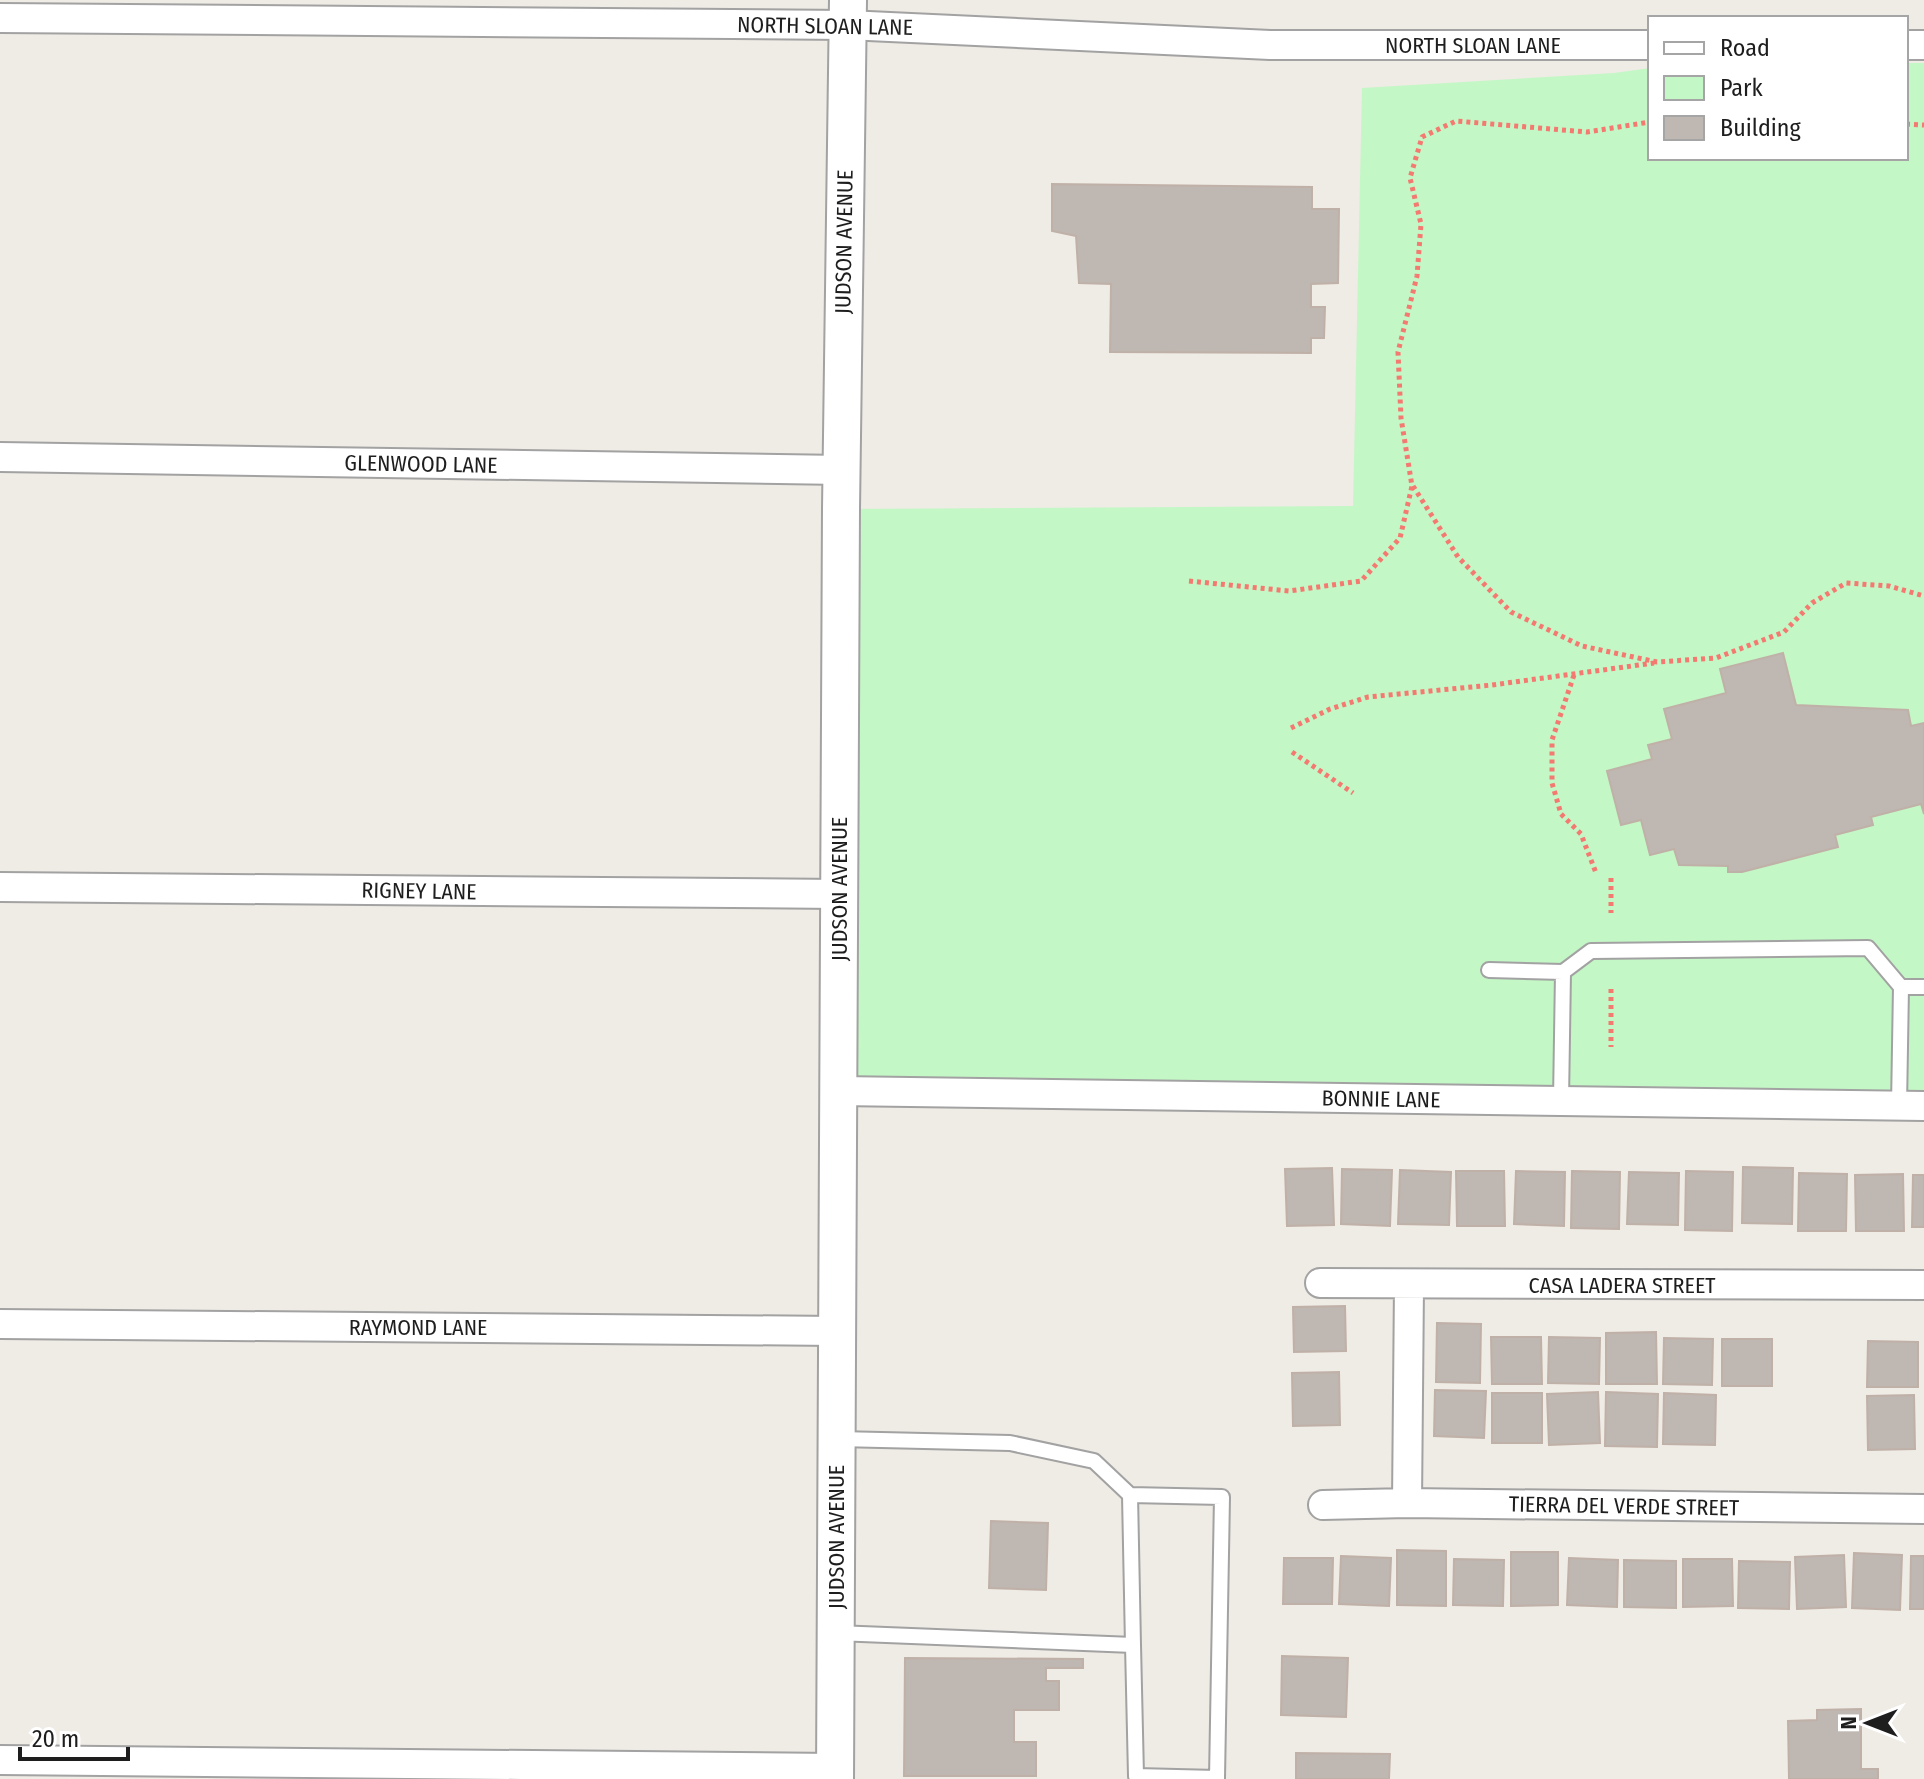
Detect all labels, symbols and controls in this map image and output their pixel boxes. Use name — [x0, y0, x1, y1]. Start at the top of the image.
street label: NORTH SLOAN LANE — [737, 11, 913, 41]
legend — [1648, 16, 1908, 160]
street label: NORTH SLOAN LANE — [1385, 32, 1561, 59]
text: Road — [1720, 34, 1770, 62]
text: Park — [1720, 74, 1763, 102]
text: Building — [1720, 114, 1802, 142]
street label: JUDSON AVENUE — [829, 170, 859, 314]
street label: GLENWOOD LANE — [344, 449, 498, 479]
street label: JUDSON AVENUE — [826, 817, 853, 961]
street label: RIGNEY LANE — [361, 876, 477, 906]
street label: BONNIE LANE — [1321, 1084, 1441, 1114]
street label: CASA LADERA STREET — [1529, 1272, 1716, 1299]
street label: RAYMOND LANE — [349, 1314, 487, 1341]
street label: JUDSON AVENUE — [823, 1465, 850, 1609]
street label: TIERRA DEL VERDE STREET — [1509, 1490, 1740, 1522]
north arrow — [1828, 1683, 1908, 1763]
scale bar — [20, 1711, 128, 1761]
text: N — [1835, 1716, 1862, 1730]
text: 20 m — [32, 1725, 79, 1753]

